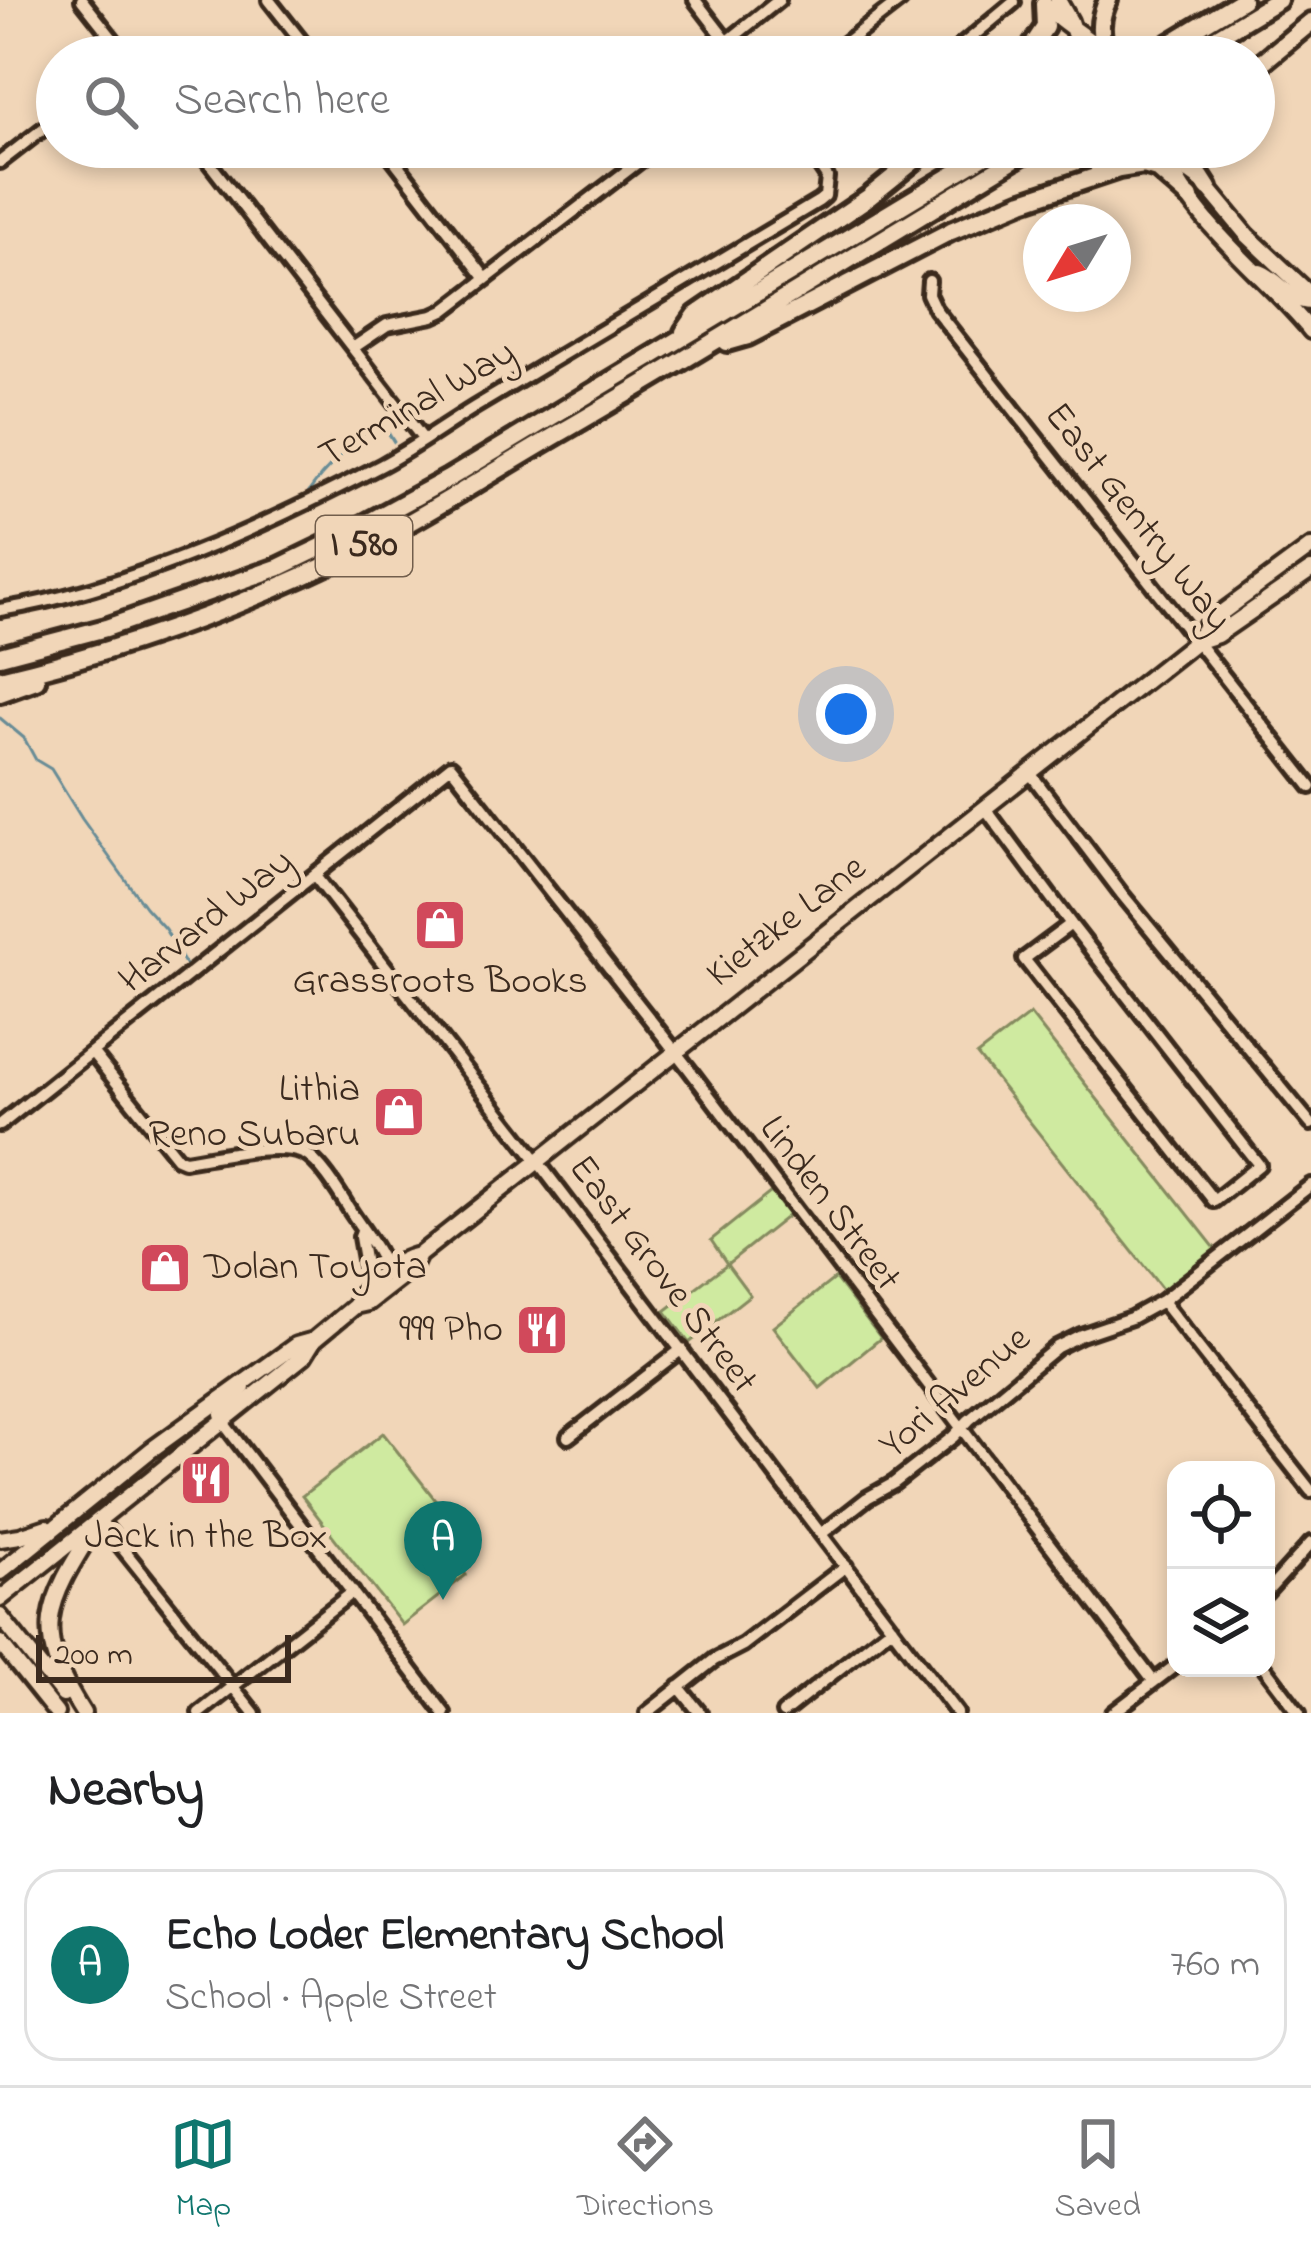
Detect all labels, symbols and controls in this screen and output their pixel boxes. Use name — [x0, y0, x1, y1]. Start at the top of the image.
search box — [36, 36, 1275, 168]
icon: search — [78, 69, 144, 135]
text: Search here — [174, 69, 390, 135]
north arrow — [1023, 204, 1131, 312]
street label: Terminal Way — [309, 326, 527, 484]
street label: East Gentry Way — [1029, 391, 1245, 645]
road number: I 580 — [316, 516, 412, 576]
your location — [816, 684, 876, 744]
street label: Harvard Way — [107, 835, 307, 1009]
street label: Kietzke Lane — [695, 841, 880, 1003]
shop icon: Grassroots Books — [412, 897, 468, 953]
place label: Grassroots Books — [292, 954, 588, 1011]
place label: Lithia Reno Subaru — [149, 1062, 360, 1164]
shop icon: Lithia Reno Subaru — [371, 1084, 427, 1140]
street label: Linden Street — [744, 1104, 914, 1304]
street label: East Grove Street — [553, 1144, 771, 1406]
shop icon: Dolan Toyota — [137, 1240, 193, 1296]
place label: Dolan Toyota — [203, 1240, 427, 1297]
place label: 999 Pho — [399, 1302, 503, 1359]
restaurant icon: 999 Pho — [514, 1302, 570, 1358]
street label: Yori Avenue — [868, 1312, 1045, 1473]
restaurant icon: Jack in the Box — [178, 1452, 234, 1508]
map controls — [1167, 1461, 1275, 1677]
button: locate — [1167, 1461, 1275, 1569]
pin: A — [404, 1501, 482, 1600]
place label: Jack in the Box — [84, 1509, 328, 1566]
button: layers — [1167, 1569, 1275, 1677]
scale bar — [36, 1629, 291, 1682]
text: 200 m — [54, 1632, 133, 1680]
text: Nearby — [48, 1754, 204, 1829]
text: Echo Loder Elementary School — [165, 1904, 724, 1970]
text: A — [78, 1937, 102, 1994]
text: 760 m — [1170, 1937, 1260, 1994]
text: School · Apple Street — [165, 1970, 497, 2027]
tab: Map — [170, 2111, 236, 2231]
tab: Directions — [577, 2111, 714, 2231]
tab: Saved — [1055, 2111, 1141, 2231]

